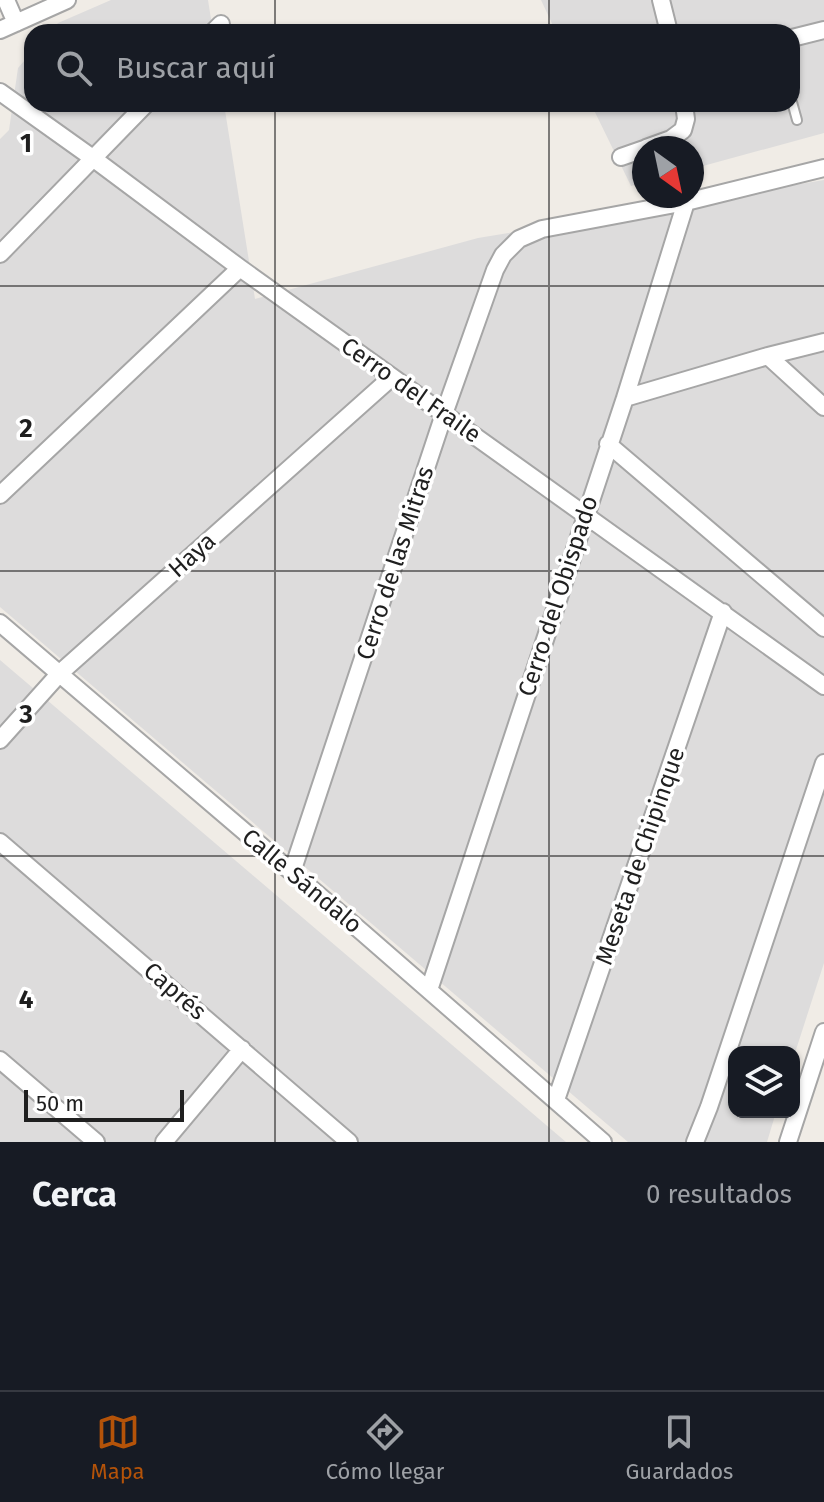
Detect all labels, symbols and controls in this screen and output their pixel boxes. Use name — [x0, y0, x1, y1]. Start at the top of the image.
search box — [24, 24, 800, 112]
icon: search — [52, 46, 96, 90]
text: Buscar aquí — [116, 50, 276, 86]
text: 1 — [20, 128, 32, 159]
north arrow — [632, 136, 704, 208]
street label: Cerro del Fraile — [336, 331, 486, 449]
text: 2 — [19, 413, 33, 444]
street label: Cerro de las Mitras — [350, 463, 440, 663]
street label: Cerro del Obispado — [512, 492, 604, 700]
street label: Haya — [163, 527, 221, 583]
text: 3 — [18, 699, 33, 730]
street label: Meseta de Chipinque — [590, 744, 690, 968]
street label: Calle Sándalo — [236, 823, 368, 939]
street label: Caprés — [138, 956, 212, 1026]
text: 4 — [19, 984, 34, 1015]
map controls — [728, 1046, 800, 1118]
button: layers — [728, 1046, 800, 1118]
scale bar — [24, 1086, 184, 1122]
text: 50 m — [36, 1090, 84, 1117]
text: Cerca — [32, 1174, 117, 1215]
text: 0 resultados — [646, 1179, 792, 1210]
tab: Mapa — [91, 1410, 145, 1485]
tab: Cómo llegar — [326, 1410, 444, 1485]
tab: Guardados — [625, 1410, 733, 1485]

